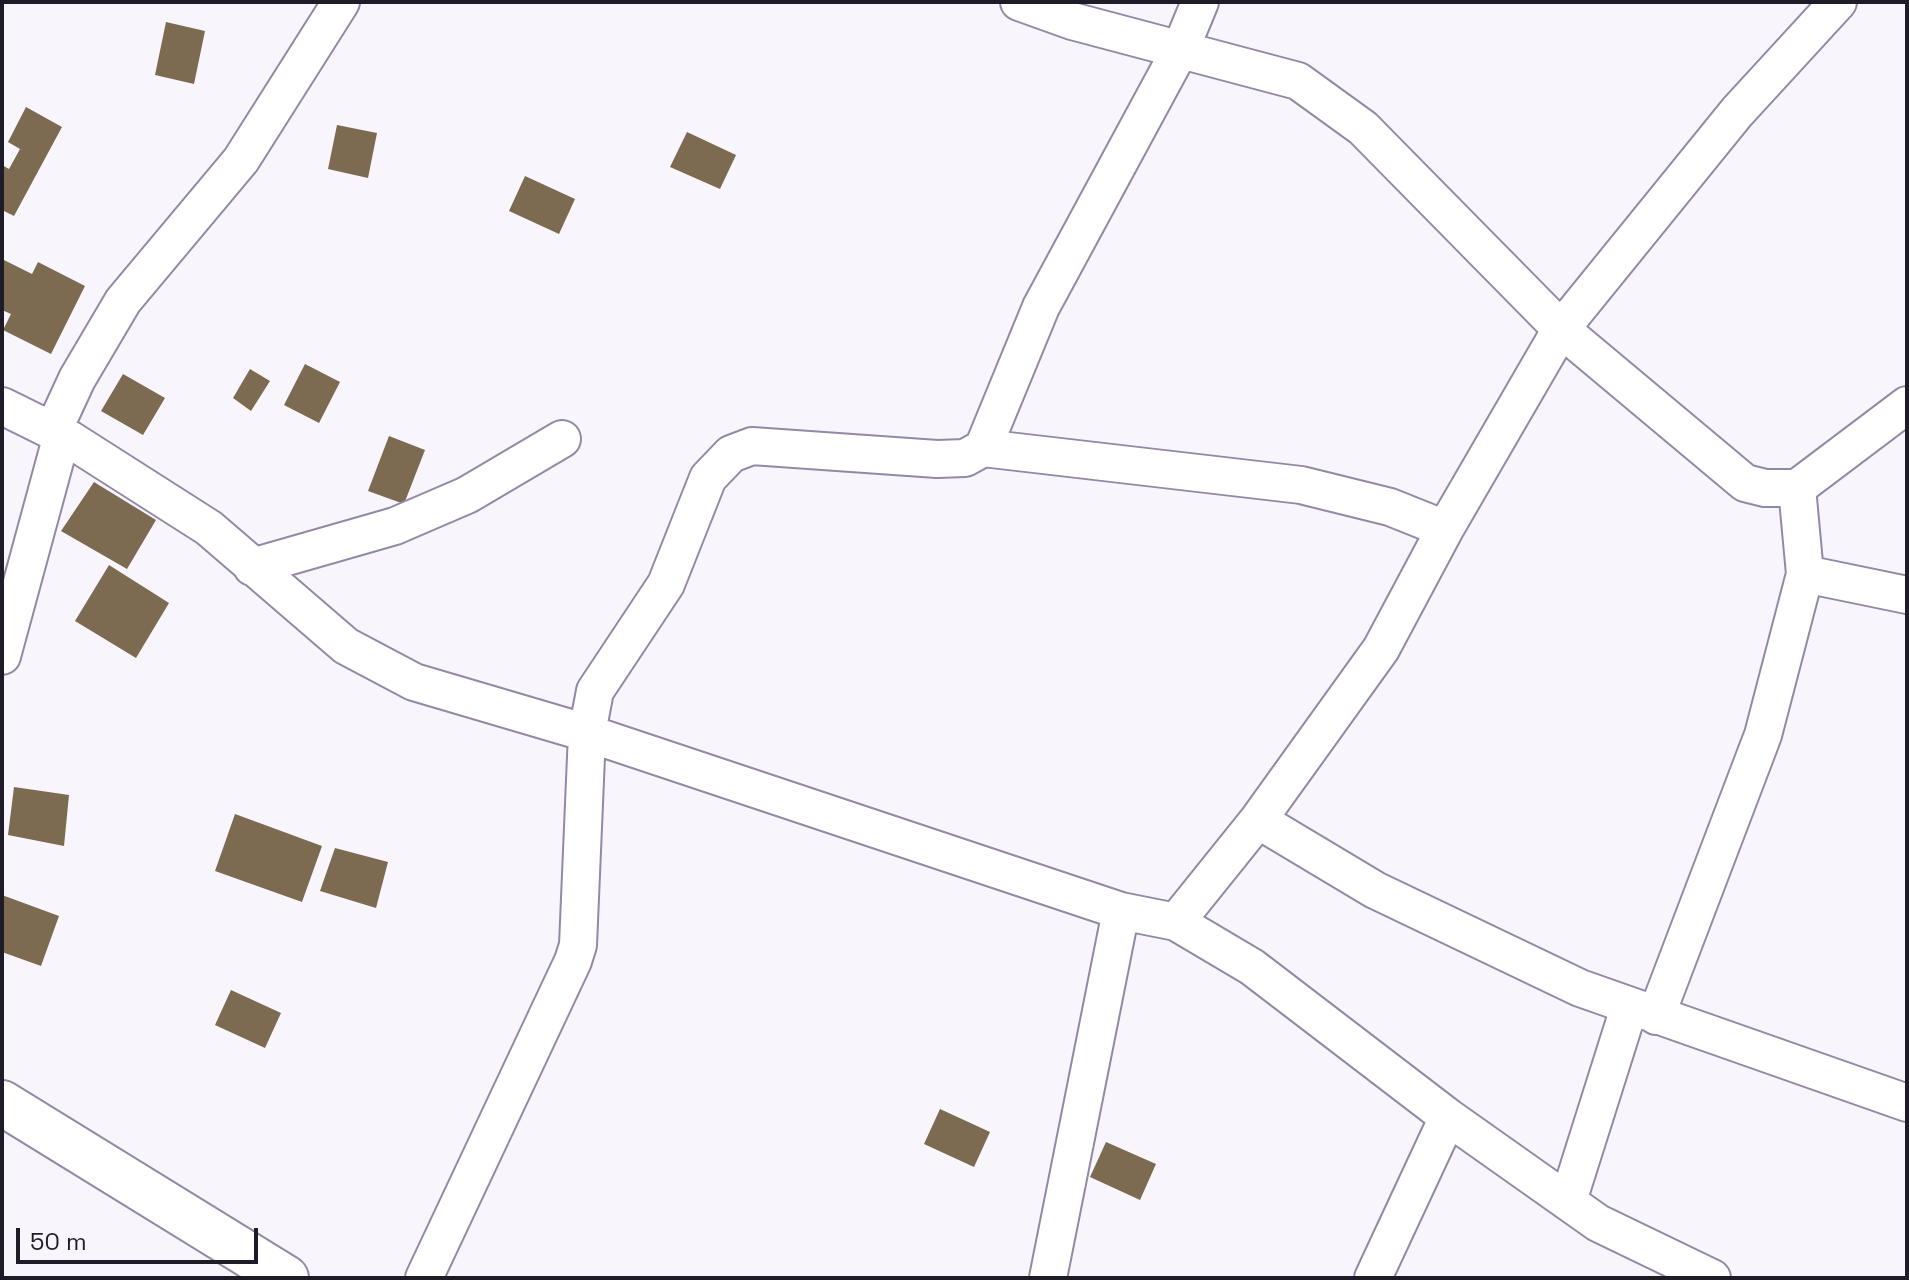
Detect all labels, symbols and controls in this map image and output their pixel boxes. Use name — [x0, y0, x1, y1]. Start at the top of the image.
scale bar — [20, 1212, 262, 1262]
text: 50 m — [30, 1226, 87, 1257]

